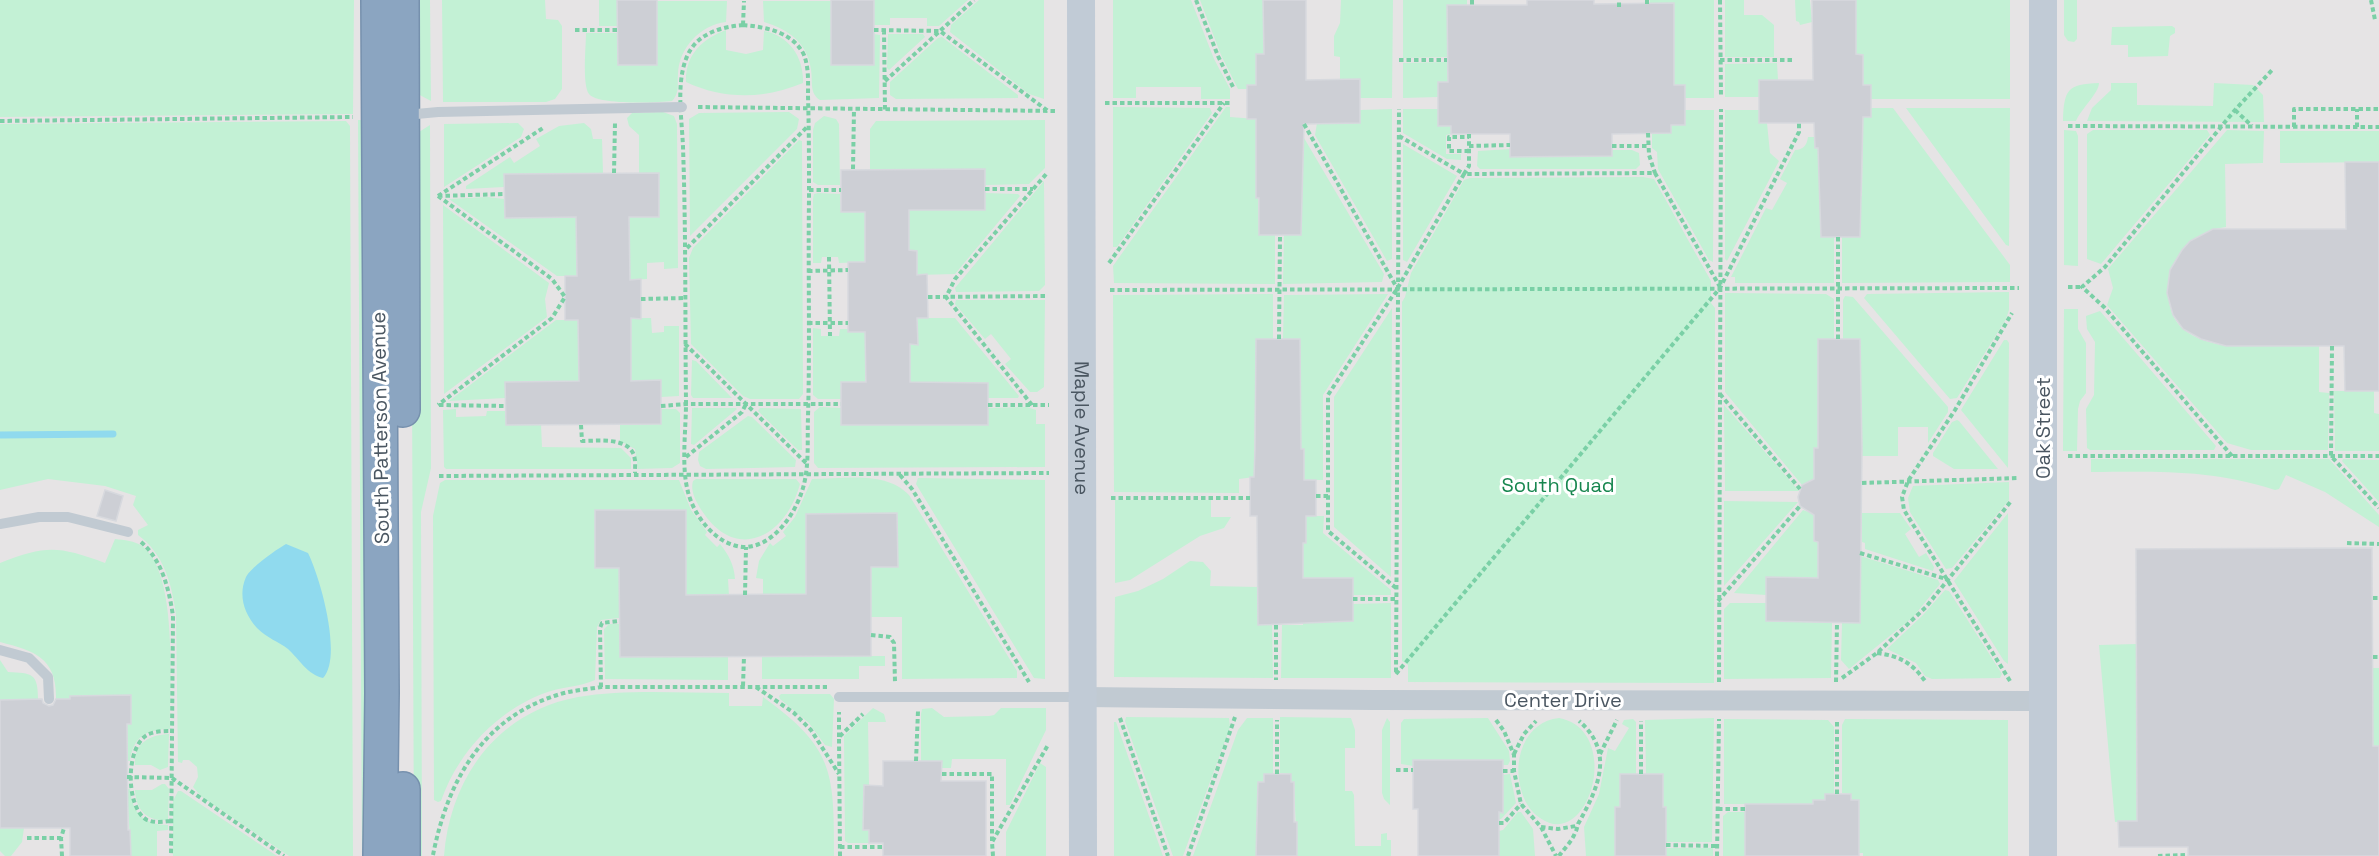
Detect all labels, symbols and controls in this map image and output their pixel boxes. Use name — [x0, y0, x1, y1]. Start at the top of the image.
street label: South Patterson Avenue — [365, 312, 395, 544]
street label: Maple Avenue — [1069, 361, 1095, 495]
street label: Oak Street — [2030, 377, 2056, 479]
park label: South Quad — [1501, 472, 1615, 498]
street label: Center Drive — [1504, 687, 1622, 713]

